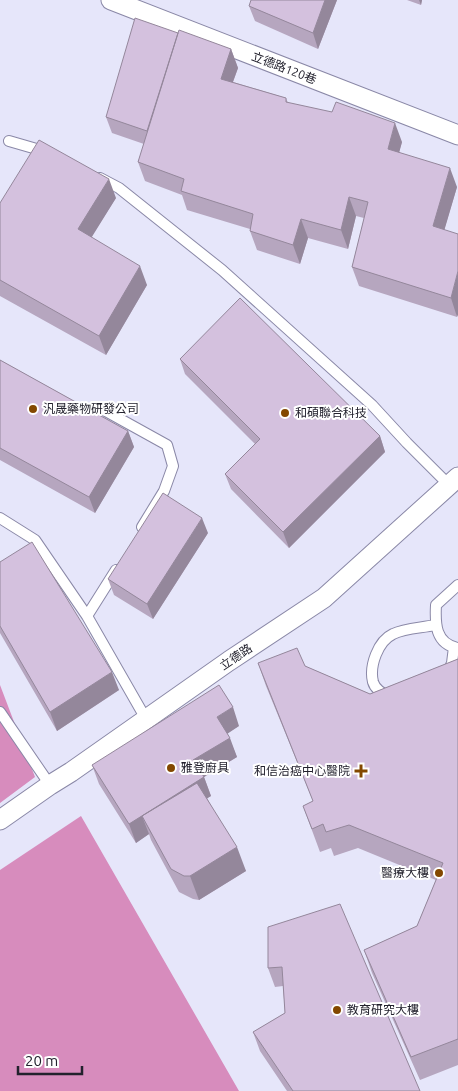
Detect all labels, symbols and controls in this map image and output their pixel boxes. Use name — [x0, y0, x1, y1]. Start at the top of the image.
street label: 立德路120巷 — [250, 49, 318, 86]
place label: 汎晟藥物研發公司 — [43, 402, 139, 415]
marker: 汎晟藥物研發公司 — [27, 403, 39, 415]
place label: 和碩聯合科技 — [295, 406, 367, 419]
marker: 和碩聯合科技 — [279, 407, 291, 419]
street label: 立德路 — [217, 641, 254, 672]
place label: 雅登廚具 — [181, 761, 229, 774]
marker: 雅登廚具 — [165, 762, 177, 774]
place label: 和信治癌中心醫院 — [254, 764, 350, 777]
marker: 和信治癌中心醫院 — [354, 764, 368, 778]
place label: 醫療大樓 — [381, 866, 429, 879]
marker: 醫療大樓 — [433, 867, 445, 879]
place label: 教育研究大樓 — [347, 1003, 419, 1016]
marker: 教育研究大樓 — [331, 1004, 343, 1016]
scale bar — [18, 1044, 81, 1076]
text: 20 m — [25, 1052, 58, 1069]

